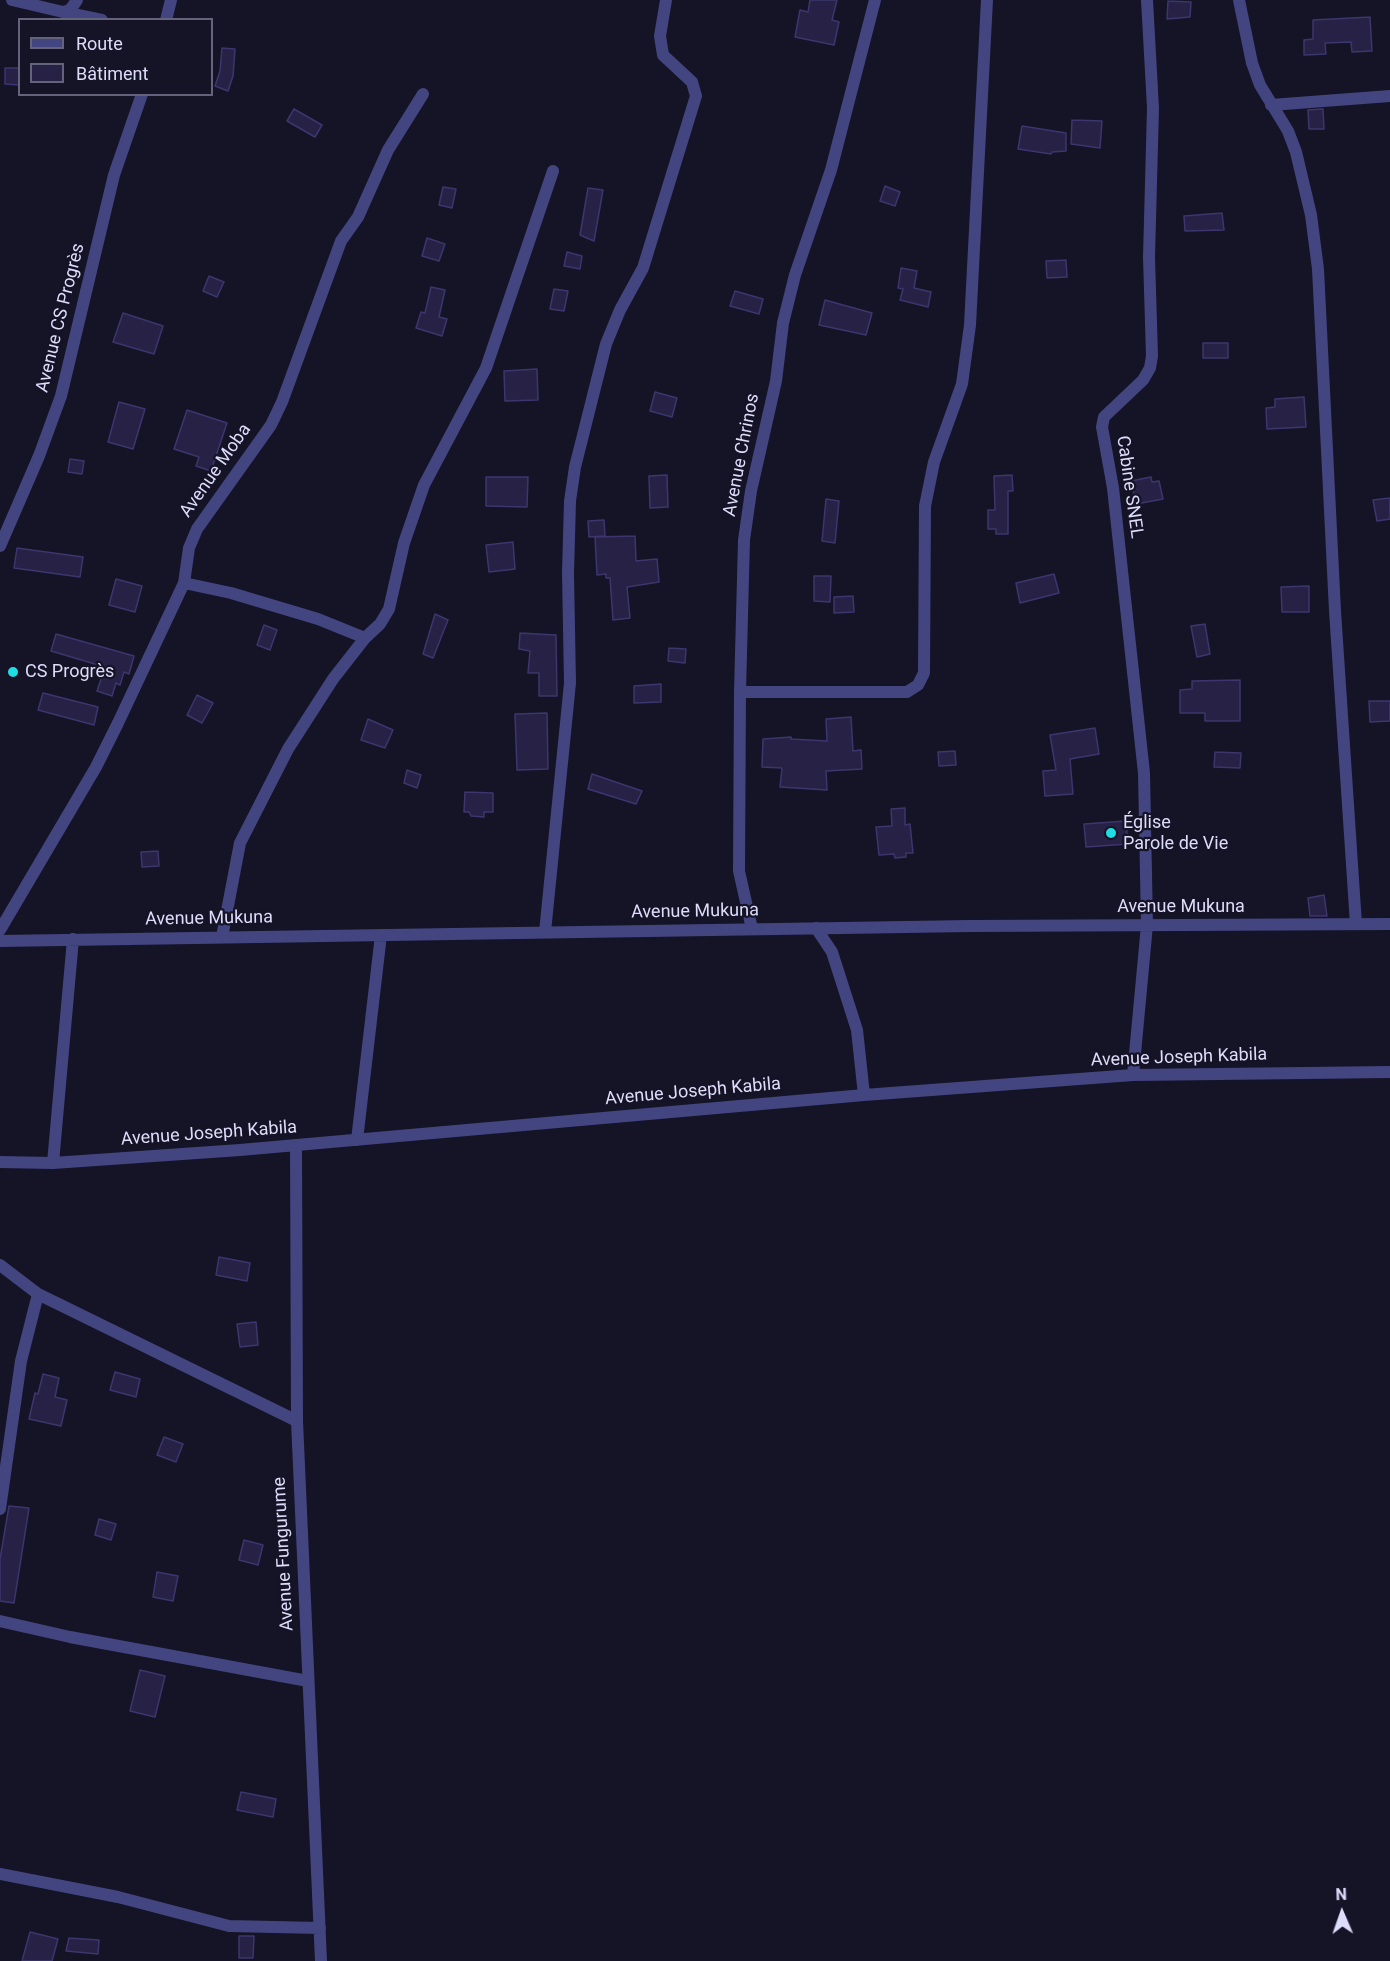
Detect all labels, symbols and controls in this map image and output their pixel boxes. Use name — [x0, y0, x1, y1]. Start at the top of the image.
legend — [18, 18, 213, 96]
text: Route — [76, 33, 123, 54]
text: Bâtiment — [76, 63, 148, 84]
street label: Avenue CS Progrès — [32, 241, 90, 395]
street label: Avenue Chrinos — [719, 392, 765, 518]
street label: Avenue Moba — [176, 420, 256, 522]
street label: Cabine SNEL — [1111, 434, 1147, 540]
place label: CS Progrès — [25, 661, 114, 683]
marker: CS Progrès — [6, 665, 20, 679]
place label: Église Parole de Vie — [1123, 812, 1228, 854]
marker: Église Parole de Vie — [1104, 826, 1118, 840]
street label: Avenue Mukuna — [1117, 896, 1245, 918]
street label: Avenue Mukuna — [631, 900, 759, 924]
street label: Avenue Mukuna — [145, 907, 273, 931]
street label: Avenue Joseph Kabila — [1090, 1044, 1268, 1072]
street label: Avenue Joseph Kabila — [604, 1074, 782, 1110]
street label: Avenue Joseph Kabila — [120, 1117, 298, 1151]
street label: Avenue Fungurume — [269, 1476, 299, 1632]
north arrow — [1312, 1883, 1372, 1943]
text: N — [1335, 1885, 1347, 1904]

